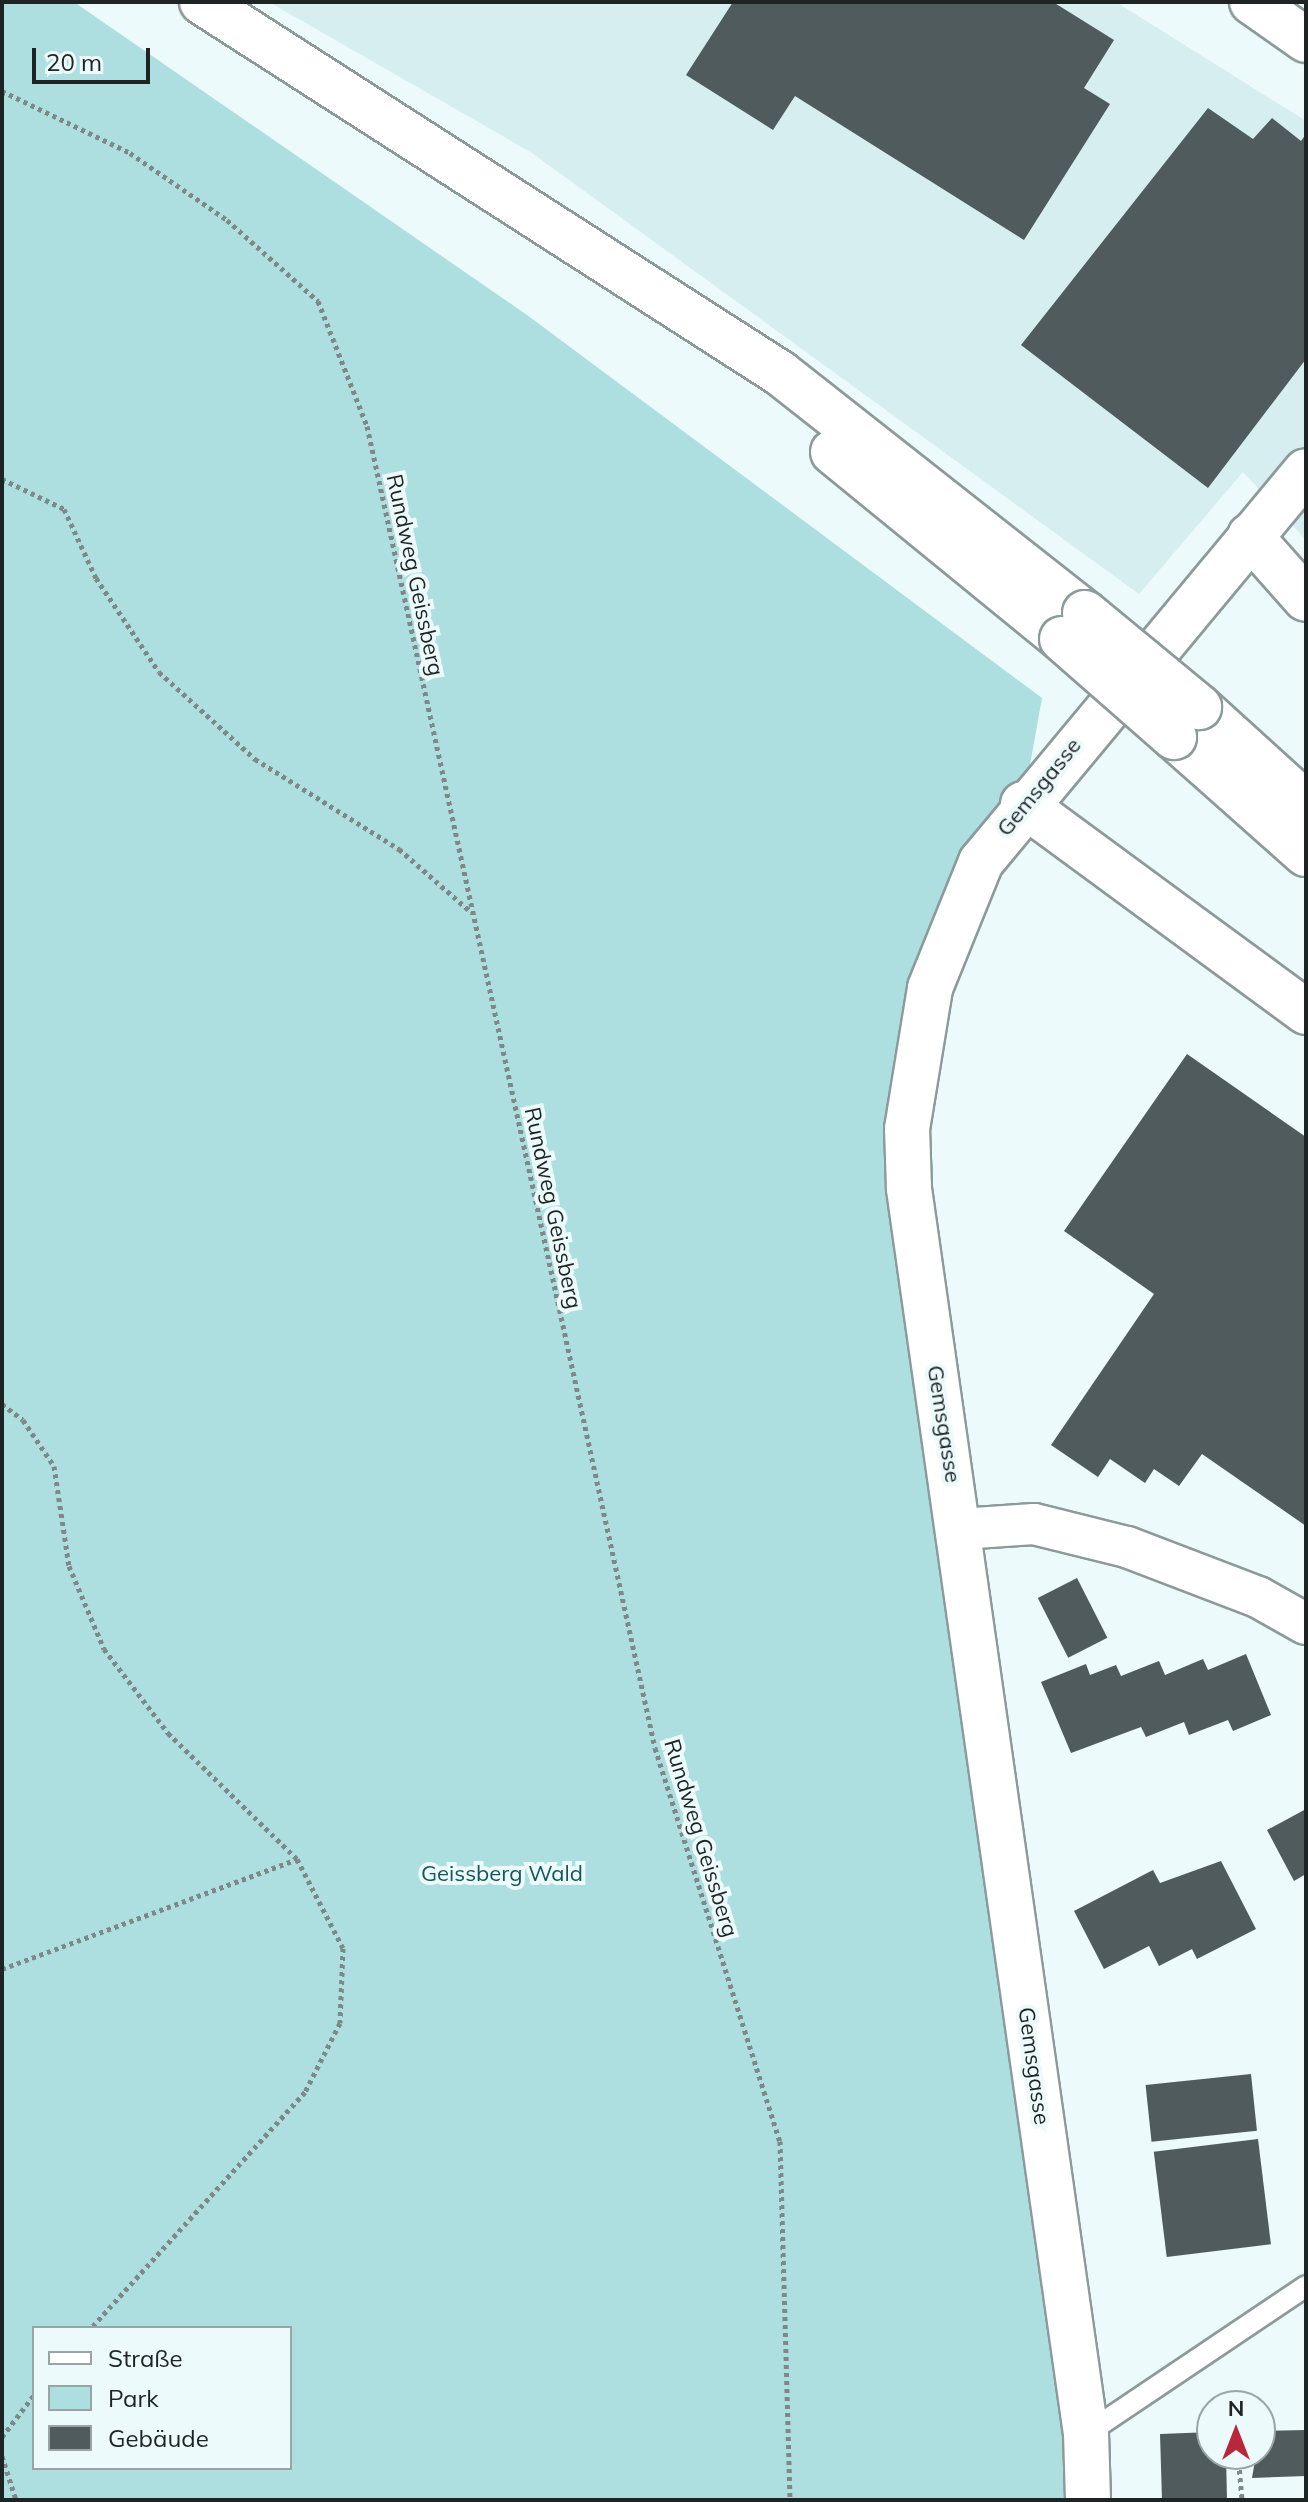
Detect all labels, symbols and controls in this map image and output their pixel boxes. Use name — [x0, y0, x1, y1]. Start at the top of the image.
scale bar — [36, 32, 154, 82]
text: 20 m — [46, 47, 102, 77]
street label: Rundweg Geissberg — [381, 472, 449, 678]
street label: Gemsgasse — [991, 733, 1087, 841]
street label: Rundweg Geissberg — [519, 1105, 587, 1311]
street label: Gemsgasse — [922, 1363, 966, 1485]
street label: Rundweg Geissberg — [658, 1736, 744, 1940]
park label: Geissberg Wald — [421, 1861, 583, 1887]
street label: Gemsgasse — [1013, 2005, 1055, 2127]
legend — [32, 2326, 292, 2470]
text: Straße — [108, 2343, 183, 2373]
text: Park — [108, 2383, 159, 2413]
north arrow — [1196, 2390, 1276, 2470]
text: N — [1228, 2394, 1244, 2422]
text: Gebäude — [108, 2423, 209, 2453]

